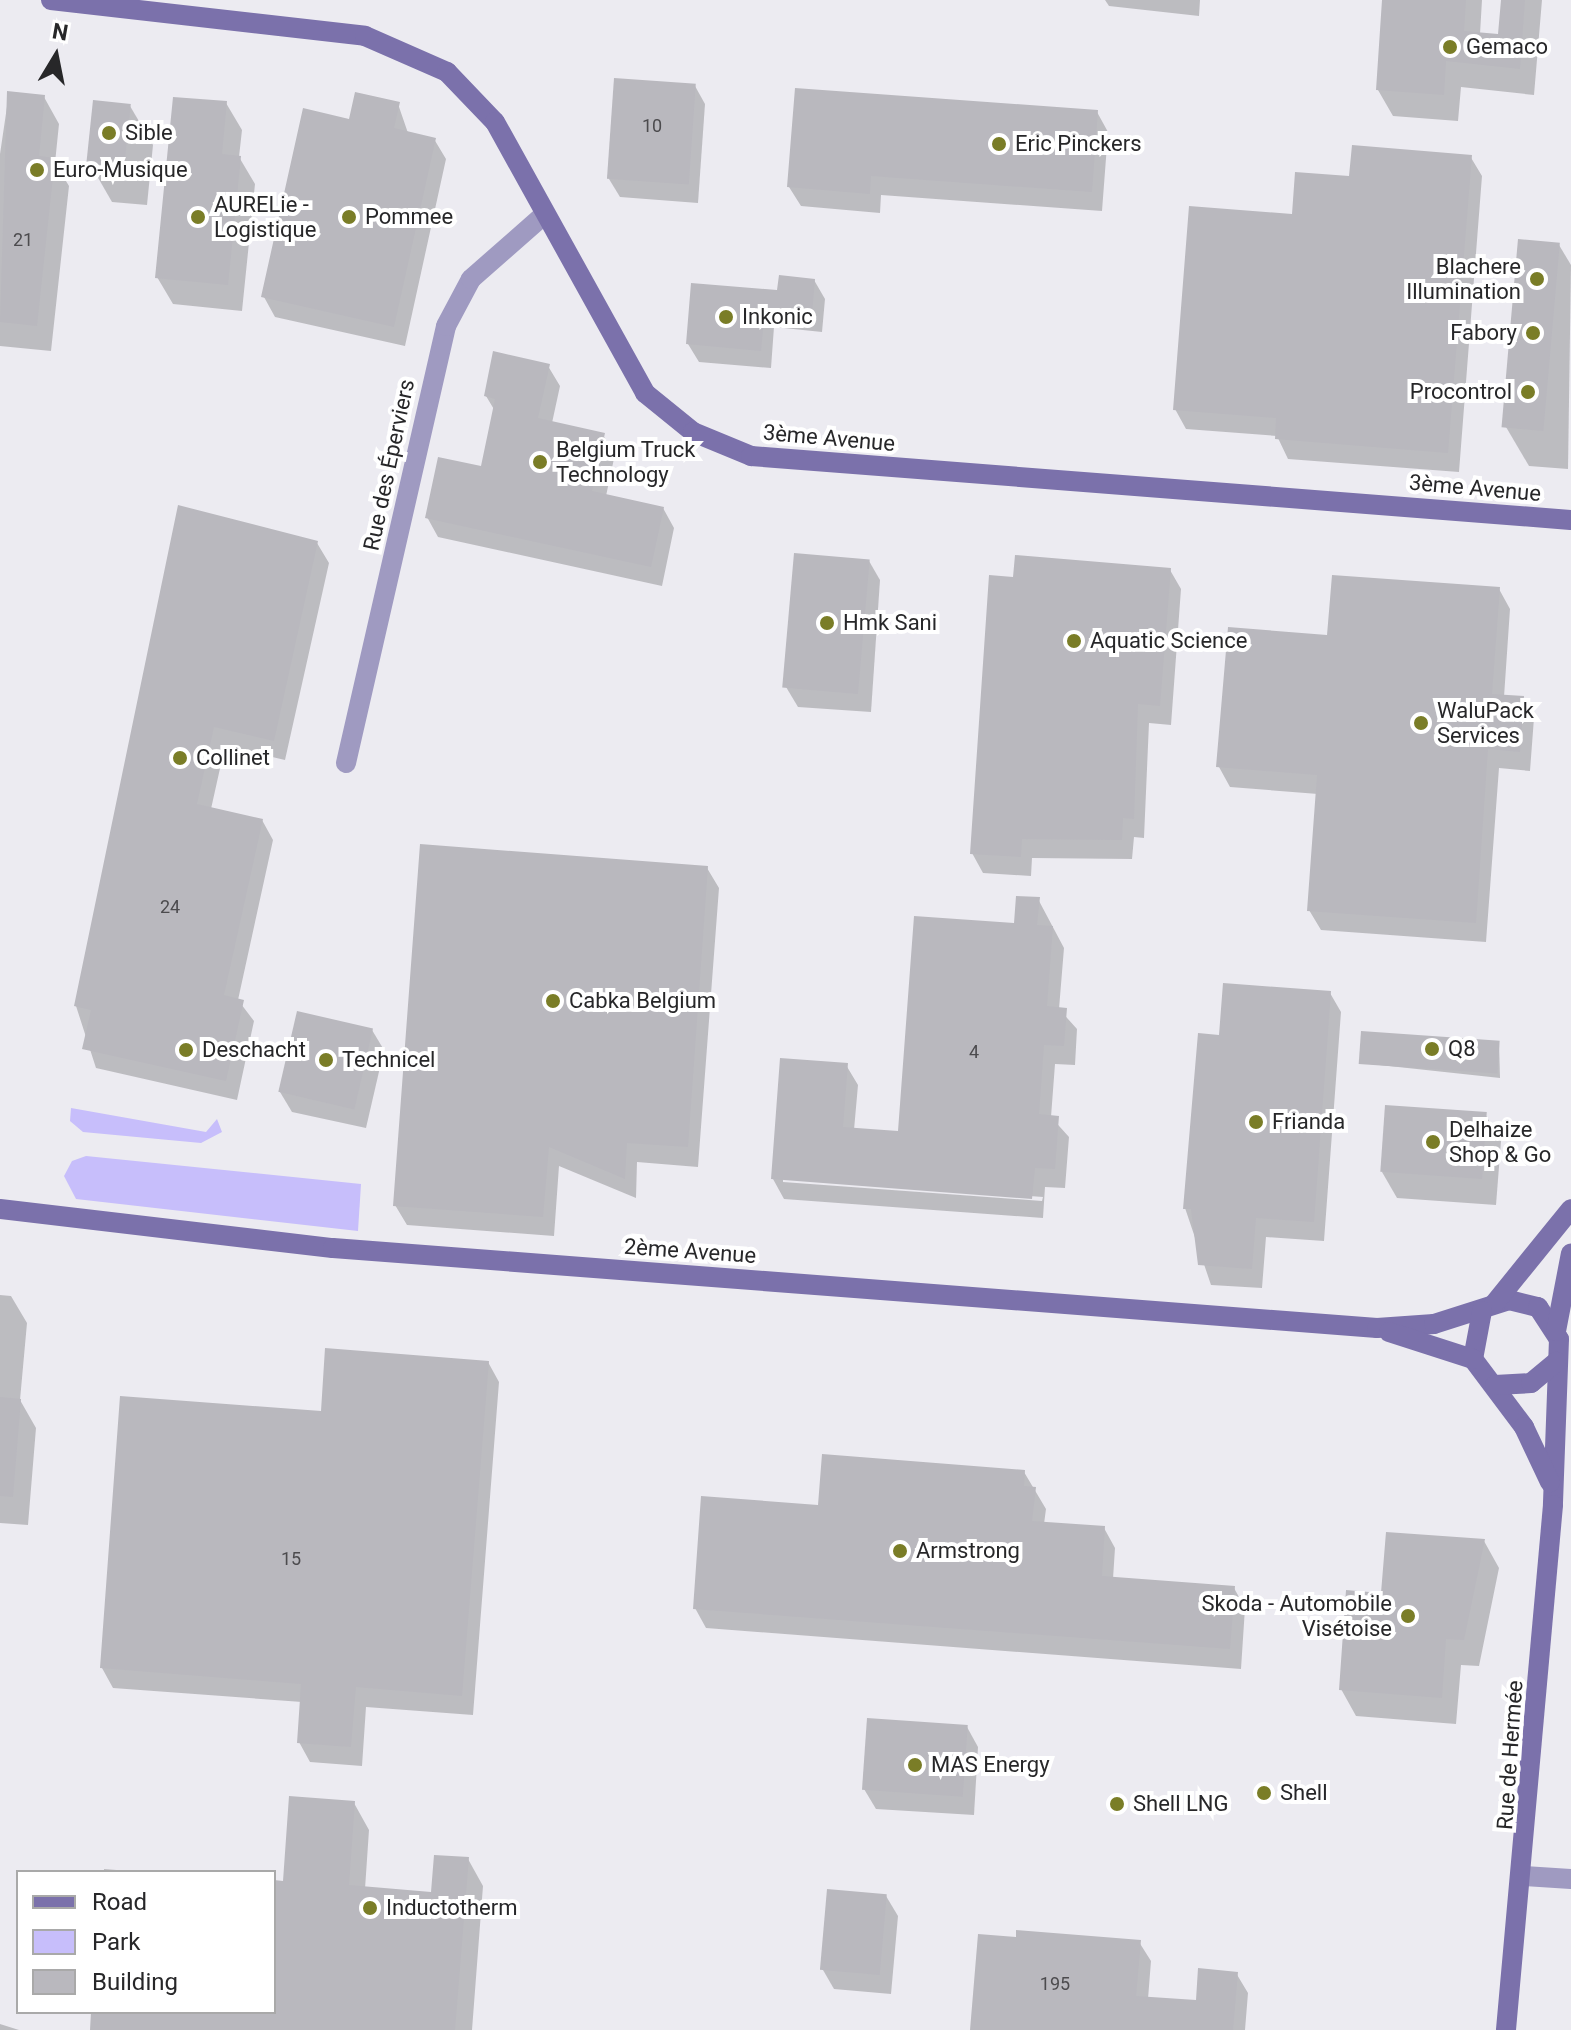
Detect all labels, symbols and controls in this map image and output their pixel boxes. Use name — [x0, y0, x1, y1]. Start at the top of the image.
north arrow — [16, 16, 96, 96]
text: N — [50, 18, 70, 46]
place label: Gemaco — [1466, 34, 1548, 60]
marker: Gemaco — [1441, 38, 1459, 56]
house number: 10 — [642, 115, 662, 137]
place label: Sible — [125, 120, 173, 146]
marker: Sible — [100, 124, 118, 142]
place label: Eric Pinckers — [1015, 131, 1142, 157]
marker: Eric Pinckers — [990, 135, 1008, 153]
place label: Euro-Musique — [53, 157, 188, 183]
marker: Euro-Musique — [28, 161, 46, 179]
place label: AURELie - Logistique — [214, 191, 316, 242]
place label: Pommee — [365, 204, 453, 230]
marker: AURELie - Logistique — [189, 208, 207, 226]
marker: Pommee — [340, 208, 358, 226]
house number: 21 — [13, 229, 33, 251]
place label: Blachere Illumination — [1406, 253, 1521, 304]
marker: Blachere Illumination — [1528, 270, 1546, 288]
place label: Inkonic — [742, 304, 813, 330]
marker: Inkonic — [717, 308, 735, 326]
place label: Fabory — [1450, 320, 1517, 346]
marker: Fabory — [1524, 324, 1542, 342]
street label: Rue des Éperviers — [358, 377, 420, 553]
place label: Procontrol — [1410, 379, 1512, 405]
marker: Procontrol — [1519, 383, 1537, 401]
street label: 3ème Avenue — [762, 419, 896, 457]
place label: Belgium Truck Technology — [556, 436, 696, 488]
marker: Belgium Truck Technology — [531, 453, 549, 471]
street label: 3ème Avenue — [1408, 469, 1542, 507]
place label: Hmk Sani — [843, 610, 937, 636]
marker: Hmk Sani — [818, 614, 836, 632]
place label: Aquatic Science — [1090, 628, 1247, 654]
marker: Aquatic Science — [1065, 632, 1083, 650]
place label: WaluPack Services — [1437, 697, 1534, 748]
marker: WaluPack Services — [1412, 714, 1430, 732]
place label: Collinet — [196, 745, 270, 771]
marker: Collinet — [171, 749, 189, 767]
house number: 24 — [160, 896, 180, 918]
place label: Cabka Belgium — [569, 988, 716, 1014]
marker: Cabka Belgium — [544, 992, 562, 1010]
place label: Q8 — [1448, 1036, 1476, 1062]
place label: Deschacht — [202, 1037, 306, 1063]
marker: Q8 — [1423, 1040, 1441, 1058]
marker: Deschacht — [177, 1041, 195, 1059]
house number: 4 — [969, 1041, 979, 1063]
place label: Technicel — [342, 1047, 435, 1073]
marker: Technicel — [317, 1051, 335, 1069]
place label: Frianda — [1272, 1109, 1345, 1135]
marker: Frianda — [1247, 1113, 1265, 1131]
place label: Delhaize Shop & Go — [1449, 1116, 1551, 1168]
marker: Delhaize Shop & Go — [1424, 1133, 1442, 1151]
street label: 2ème Avenue — [623, 1233, 757, 1269]
place label: Armstrong — [916, 1538, 1020, 1564]
marker: Armstrong — [891, 1542, 909, 1560]
house number: 15 — [281, 1548, 301, 1570]
place label: Skoda - Automobile Visétoise — [1201, 1590, 1392, 1642]
marker: Skoda - Automobile Visétoise — [1399, 1607, 1417, 1625]
street label: Rue de Hermée — [1492, 1679, 1528, 1831]
place label: MAS Energy — [931, 1752, 1050, 1778]
marker: MAS Energy — [906, 1756, 924, 1774]
place label: Shell — [1280, 1780, 1328, 1806]
marker: Shell — [1255, 1784, 1273, 1802]
place label: Shell LNG — [1133, 1791, 1229, 1817]
marker: Shell LNG — [1108, 1795, 1126, 1813]
legend — [16, 1870, 276, 2014]
text: Road — [92, 1888, 147, 1916]
place label: Inductotherm — [386, 1895, 517, 1921]
marker: Inductotherm — [361, 1899, 379, 1917]
text: Park — [92, 1928, 140, 1956]
text: Building — [92, 1968, 178, 1996]
house number: 195 — [1040, 1973, 1070, 1995]

